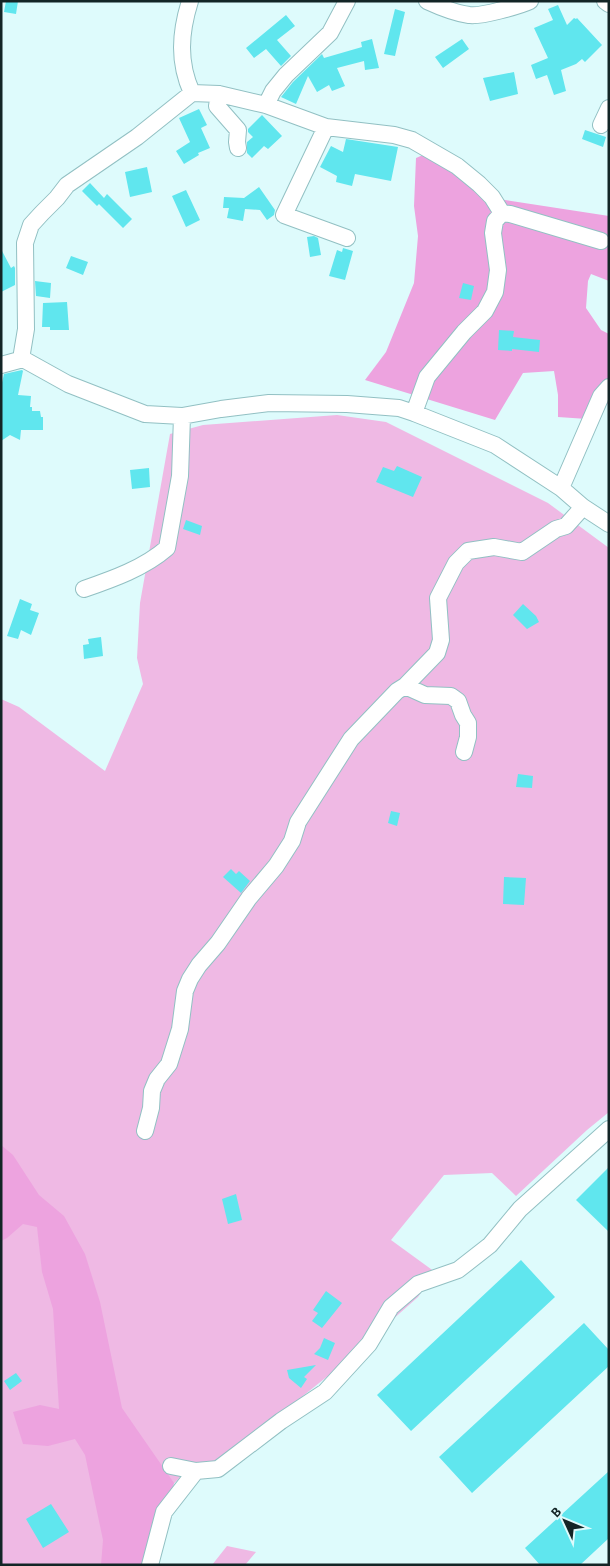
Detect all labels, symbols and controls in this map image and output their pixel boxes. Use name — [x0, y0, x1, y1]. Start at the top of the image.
north arrow — [540, 1496, 590, 1546]
text: B — [549, 1505, 564, 1520]

